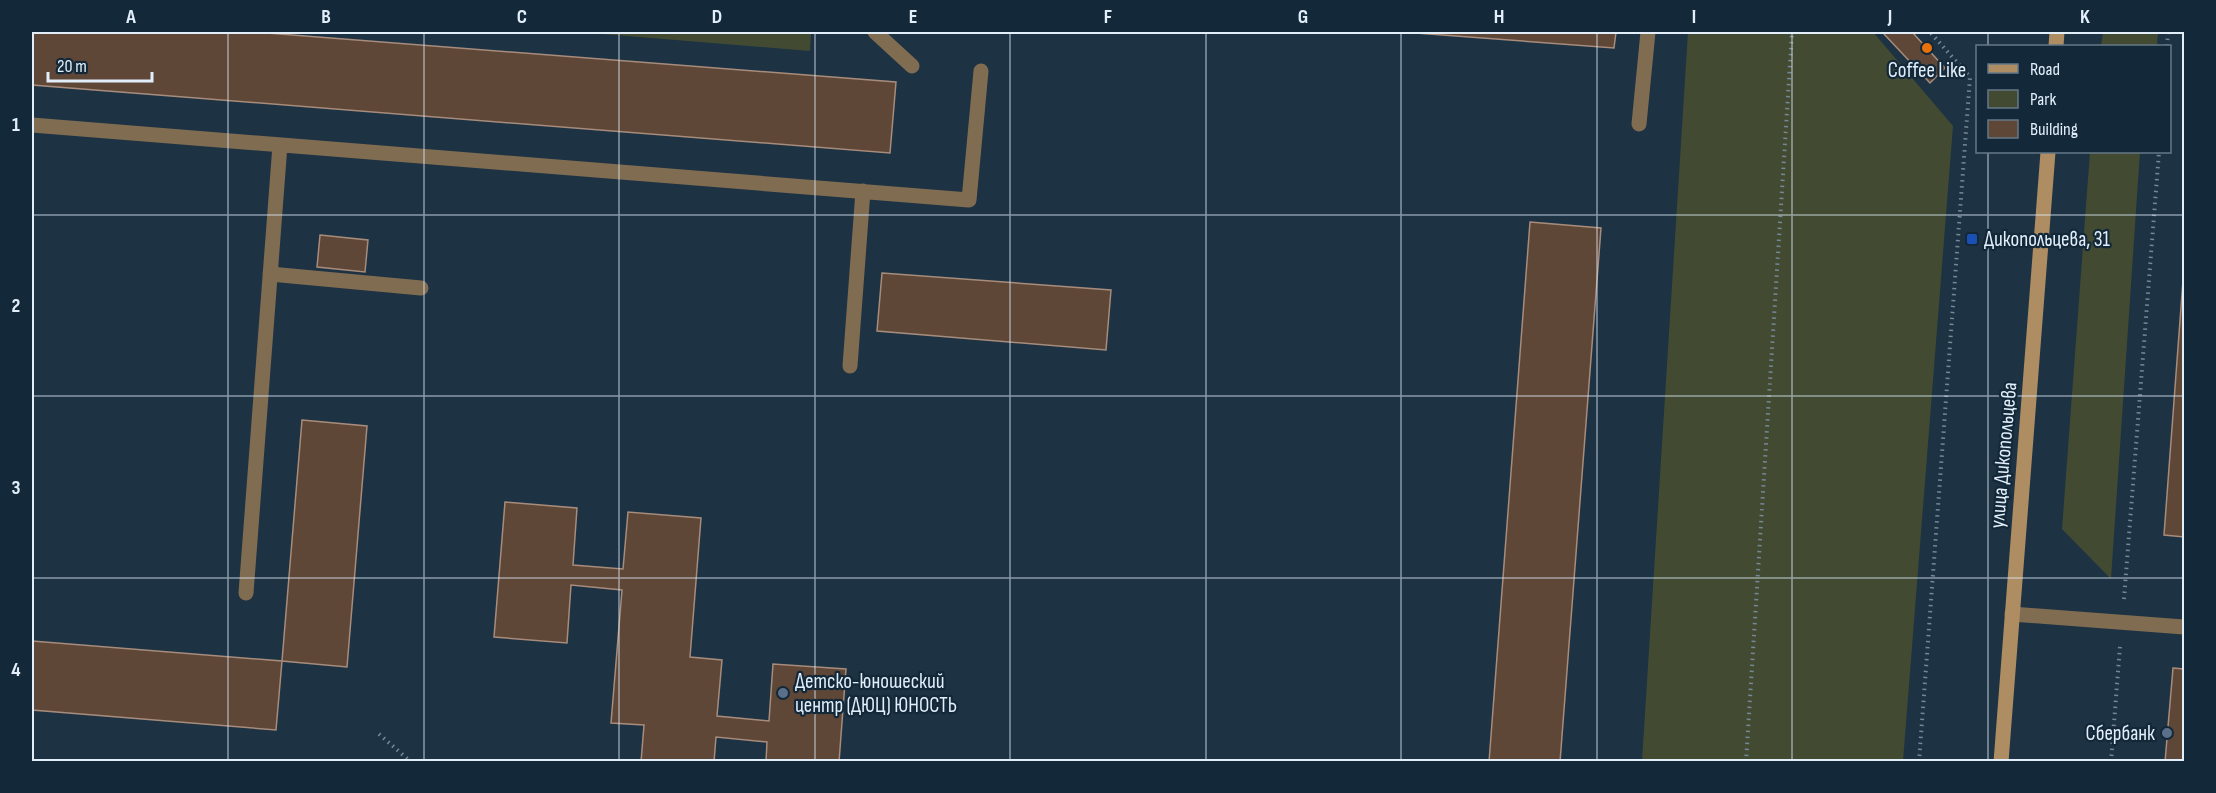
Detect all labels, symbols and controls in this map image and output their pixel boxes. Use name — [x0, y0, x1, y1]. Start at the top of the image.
text: A — [125, 5, 136, 29]
text: B — [321, 5, 331, 29]
text: C — [517, 5, 527, 29]
text: D — [712, 5, 722, 29]
text: E — [909, 5, 917, 29]
text: F — [1104, 5, 1112, 29]
text: G — [1298, 5, 1308, 29]
text: H — [1494, 5, 1504, 29]
text: I — [1692, 5, 1696, 29]
text: J — [1887, 5, 1892, 29]
text: K — [2080, 5, 2090, 29]
marker: Coffee Like — [1920, 41, 1934, 55]
scale bar — [48, 45, 152, 83]
legend — [1976, 45, 2171, 153]
text: 20 m — [57, 56, 87, 77]
place label: Coffee Like — [1888, 58, 1966, 83]
text: Road — [2030, 59, 2060, 80]
text: Park — [2030, 89, 2056, 110]
text: 1 — [12, 113, 20, 137]
text: Building — [2030, 119, 2078, 140]
place label: Дикопольцева, 31 — [1984, 227, 2110, 252]
marker: Дикопольцева, 31 — [1965, 232, 1979, 246]
text: 2 — [12, 294, 20, 318]
street label: улица Дикопольцева — [1985, 381, 2022, 529]
text: 3 — [12, 476, 21, 500]
text: 4 — [11, 658, 21, 682]
place label: Детско-юношеский центр (ДЮЦ) ЮНОСТЬ — [795, 669, 957, 718]
marker: Детско-юношеский центр (ДЮЦ) ЮНОСТЬ — [776, 686, 790, 700]
place label: Сбербанк — [2086, 721, 2155, 746]
marker: Сбербанк — [2160, 726, 2174, 740]

